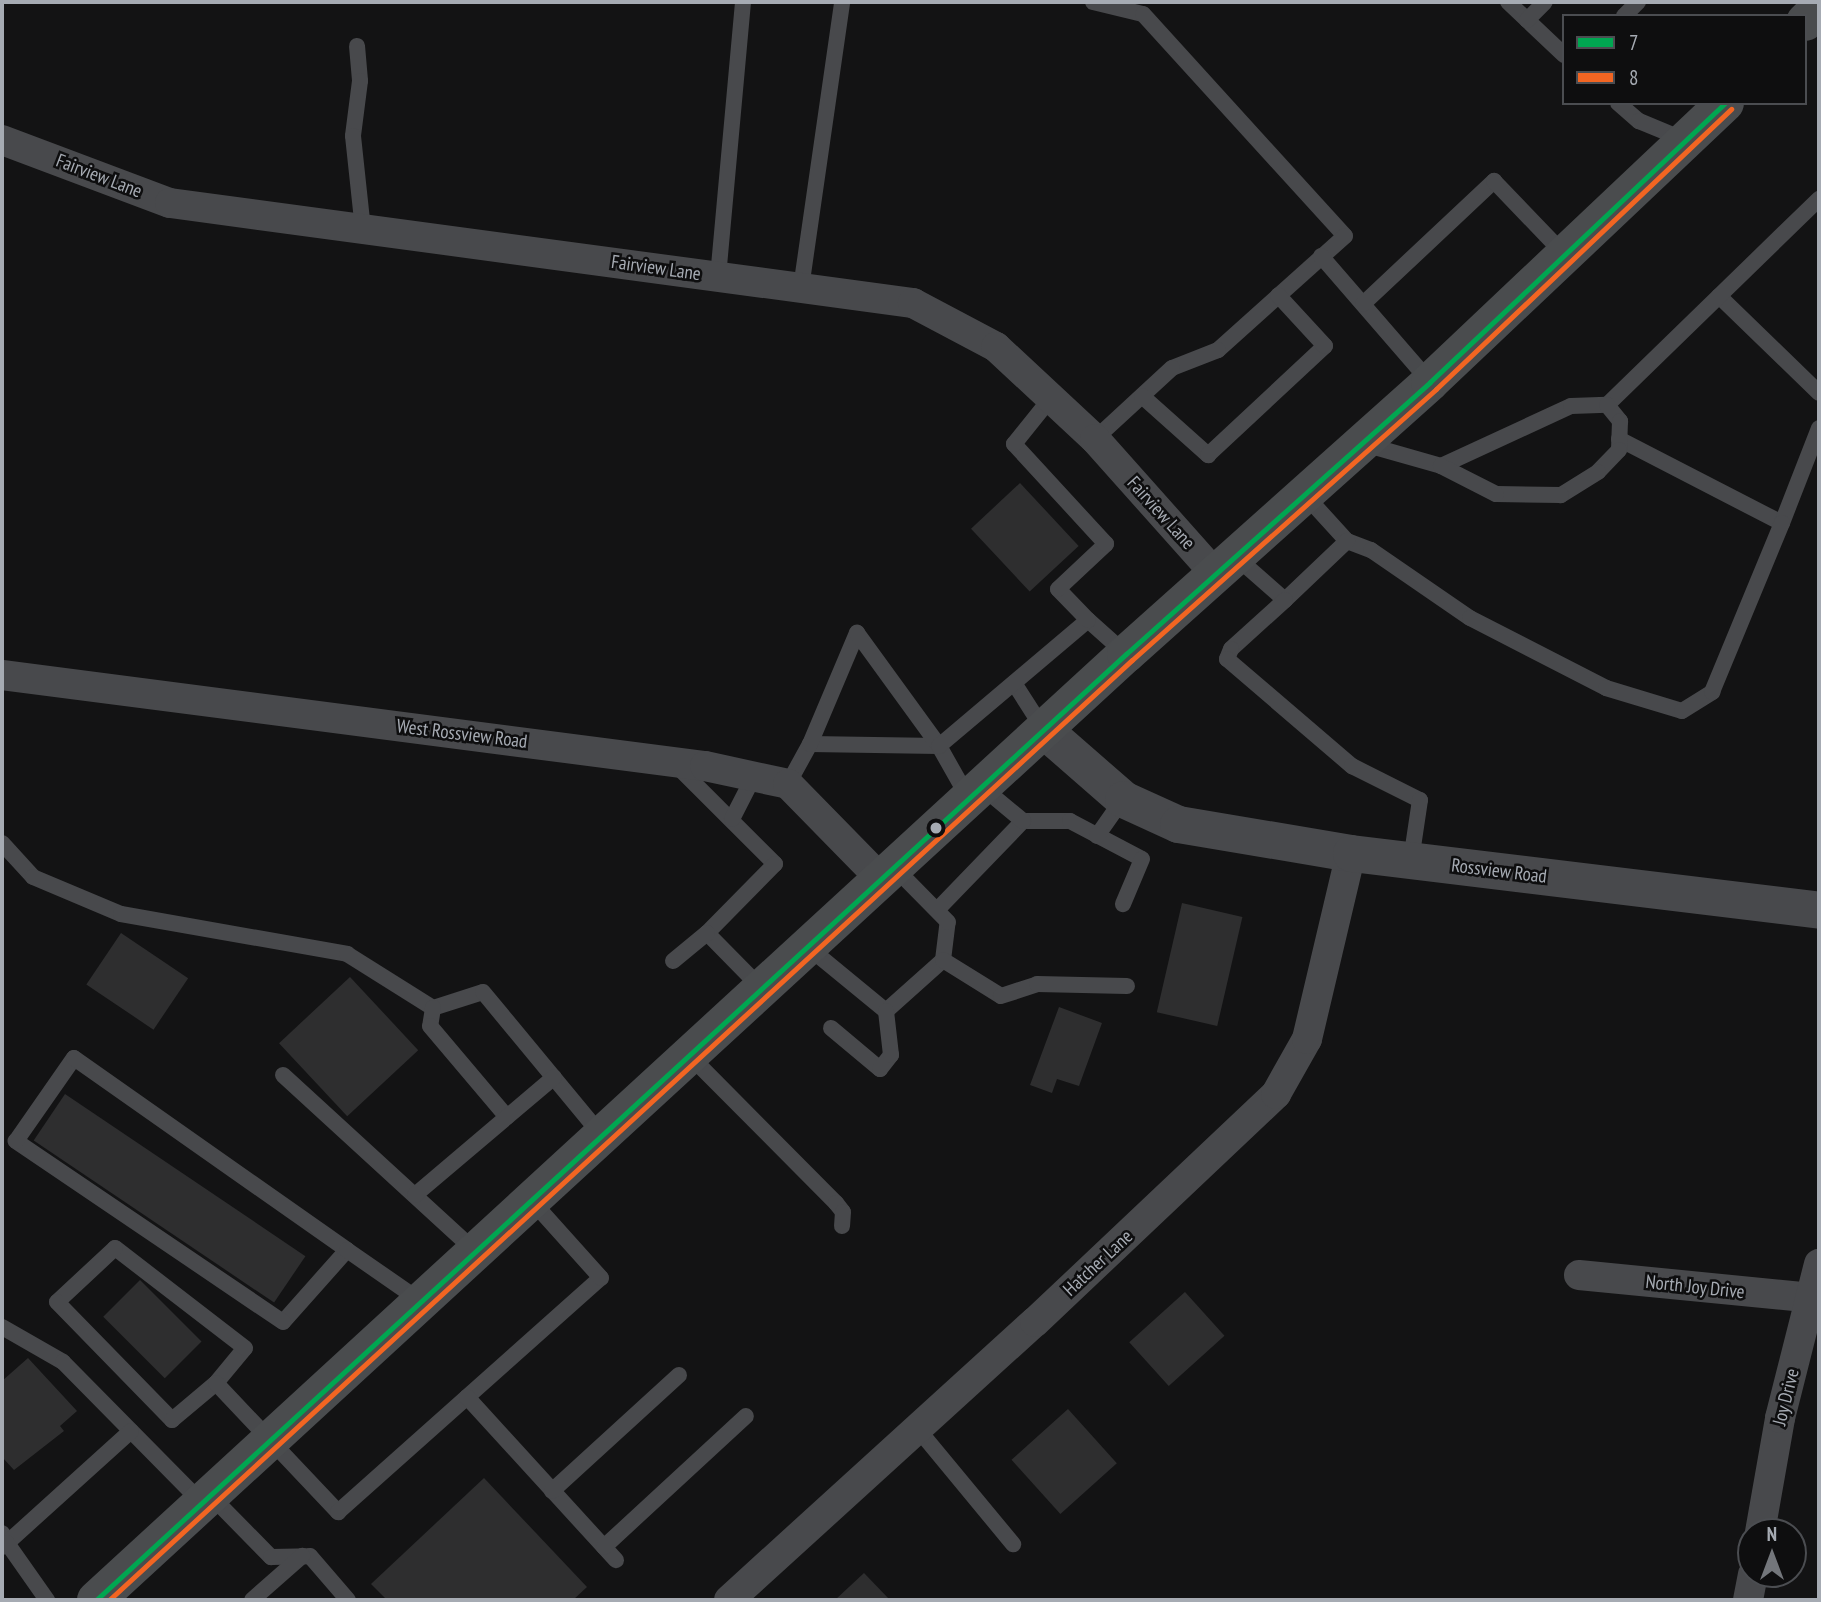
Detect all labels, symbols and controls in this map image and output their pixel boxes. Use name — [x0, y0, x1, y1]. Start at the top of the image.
legend — [1562, 14, 1807, 105]
text: 7 — [1629, 29, 1638, 56]
text: 8 — [1629, 64, 1638, 91]
street label: Fairview Lane — [53, 149, 145, 203]
street label: Fairview Lane — [610, 250, 702, 286]
street label: Fairview Lane — [1122, 472, 1200, 554]
street label: West Rossview Road — [395, 715, 529, 753]
unlabelled marker — [929, 821, 943, 835]
street label: Rossview Road — [1450, 854, 1548, 888]
street label: Hatcher Lane — [1059, 1225, 1137, 1301]
street label: North Joy Drive — [1644, 1270, 1746, 1304]
street label: Joy Drive — [1768, 1366, 1804, 1428]
north arrow — [1737, 1518, 1807, 1588]
text: N — [1767, 1522, 1777, 1546]

